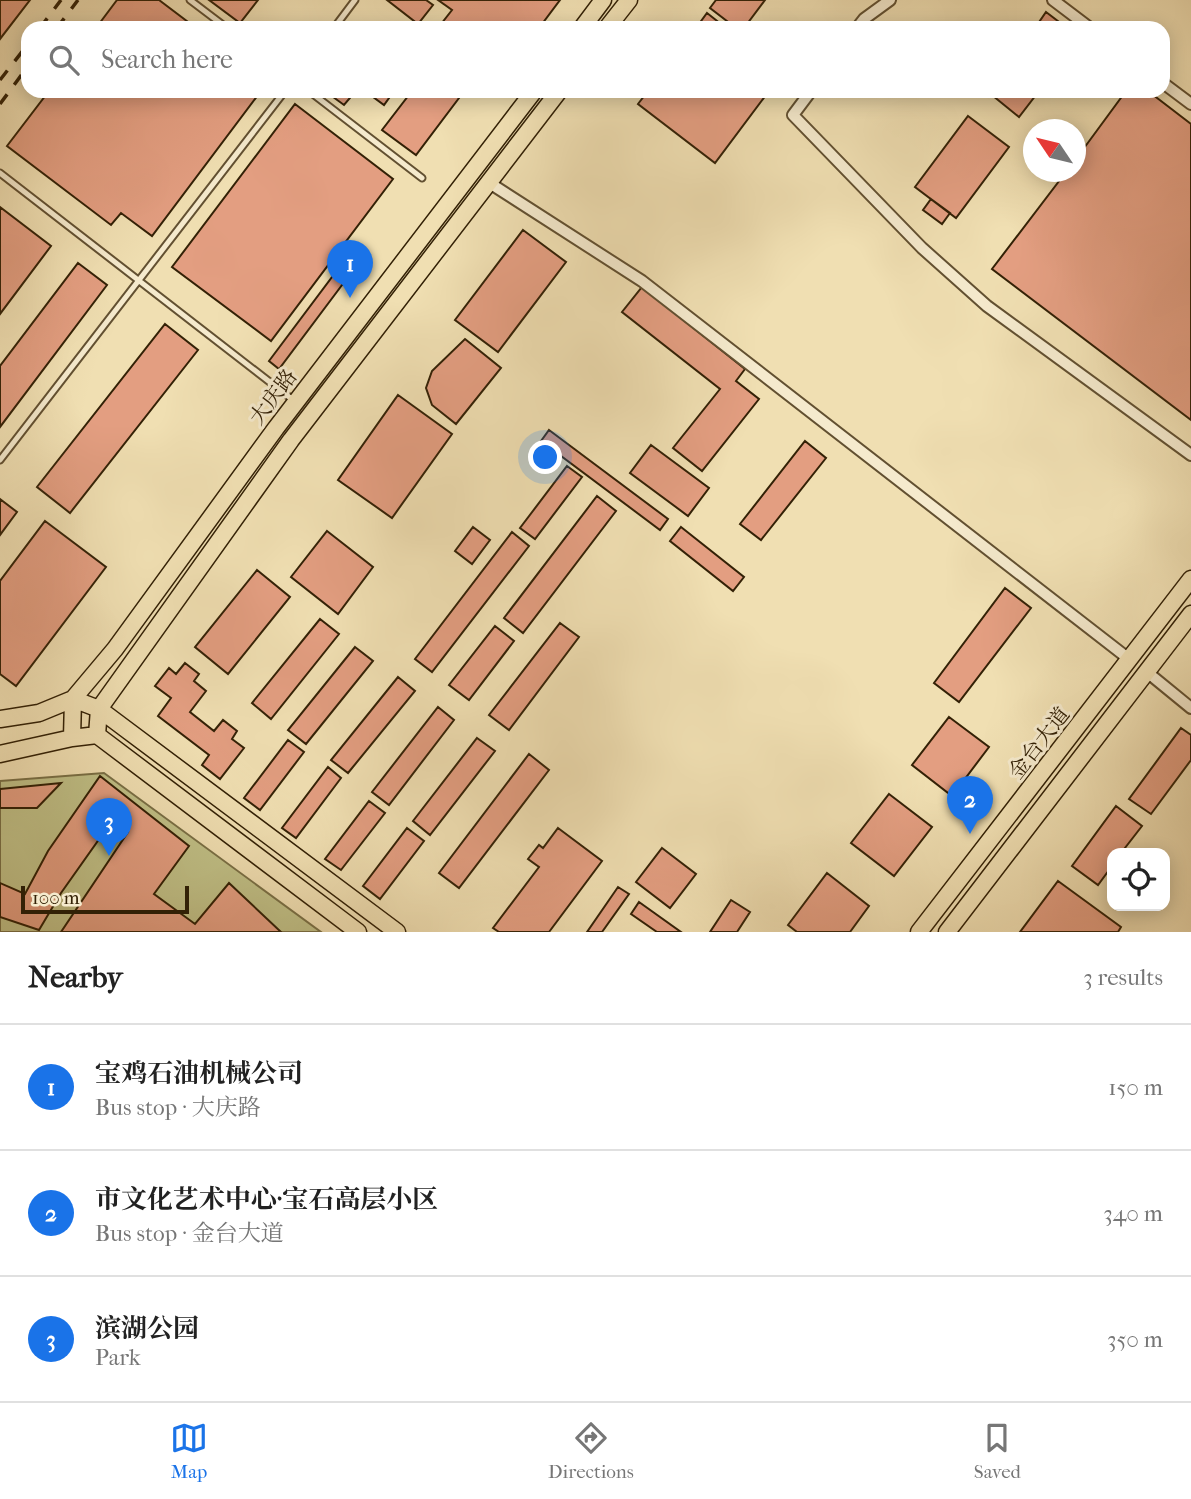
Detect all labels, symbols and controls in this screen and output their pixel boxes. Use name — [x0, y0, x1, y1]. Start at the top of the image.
search box — [21, 21, 1170, 98]
icon: search — [45, 41, 83, 79]
text: Search here — [101, 44, 233, 75]
north arrow — [1023, 119, 1086, 182]
pin: 1 — [327, 240, 373, 298]
street label: 大庆路 — [244, 365, 302, 429]
your location — [528, 440, 562, 474]
street label: 金台大道 — [1004, 703, 1074, 783]
pin: 2 — [947, 776, 993, 834]
pin: 3 — [86, 798, 132, 856]
map controls — [1107, 848, 1170, 911]
button: locate — [1107, 848, 1170, 911]
scale bar — [21, 883, 189, 915]
text: 100 m — [32, 887, 80, 909]
text: Nearby — [28, 960, 123, 995]
text: 3 results — [1083, 964, 1163, 991]
text: 宝鸡石油机械公司 — [95, 1058, 303, 1089]
text: 1 — [47, 1074, 55, 1101]
text: 150 m — [1108, 1074, 1163, 1101]
text: Bus stop · 大庆路 — [95, 1094, 261, 1121]
text: 市文化艺术中心·宝石高层小区 — [95, 1184, 438, 1215]
text: 2 — [45, 1200, 57, 1227]
text: 340 m — [1103, 1200, 1163, 1227]
text: Bus stop · 金台大道 — [95, 1220, 284, 1247]
text: 滨湖公园 — [95, 1313, 199, 1344]
text: 3 — [46, 1326, 56, 1353]
text: 350 m — [1107, 1326, 1163, 1353]
text: Park — [95, 1344, 141, 1371]
tab: Map — [170, 1419, 208, 1483]
tab: Directions — [548, 1419, 634, 1483]
tab: Saved — [974, 1419, 1021, 1483]

